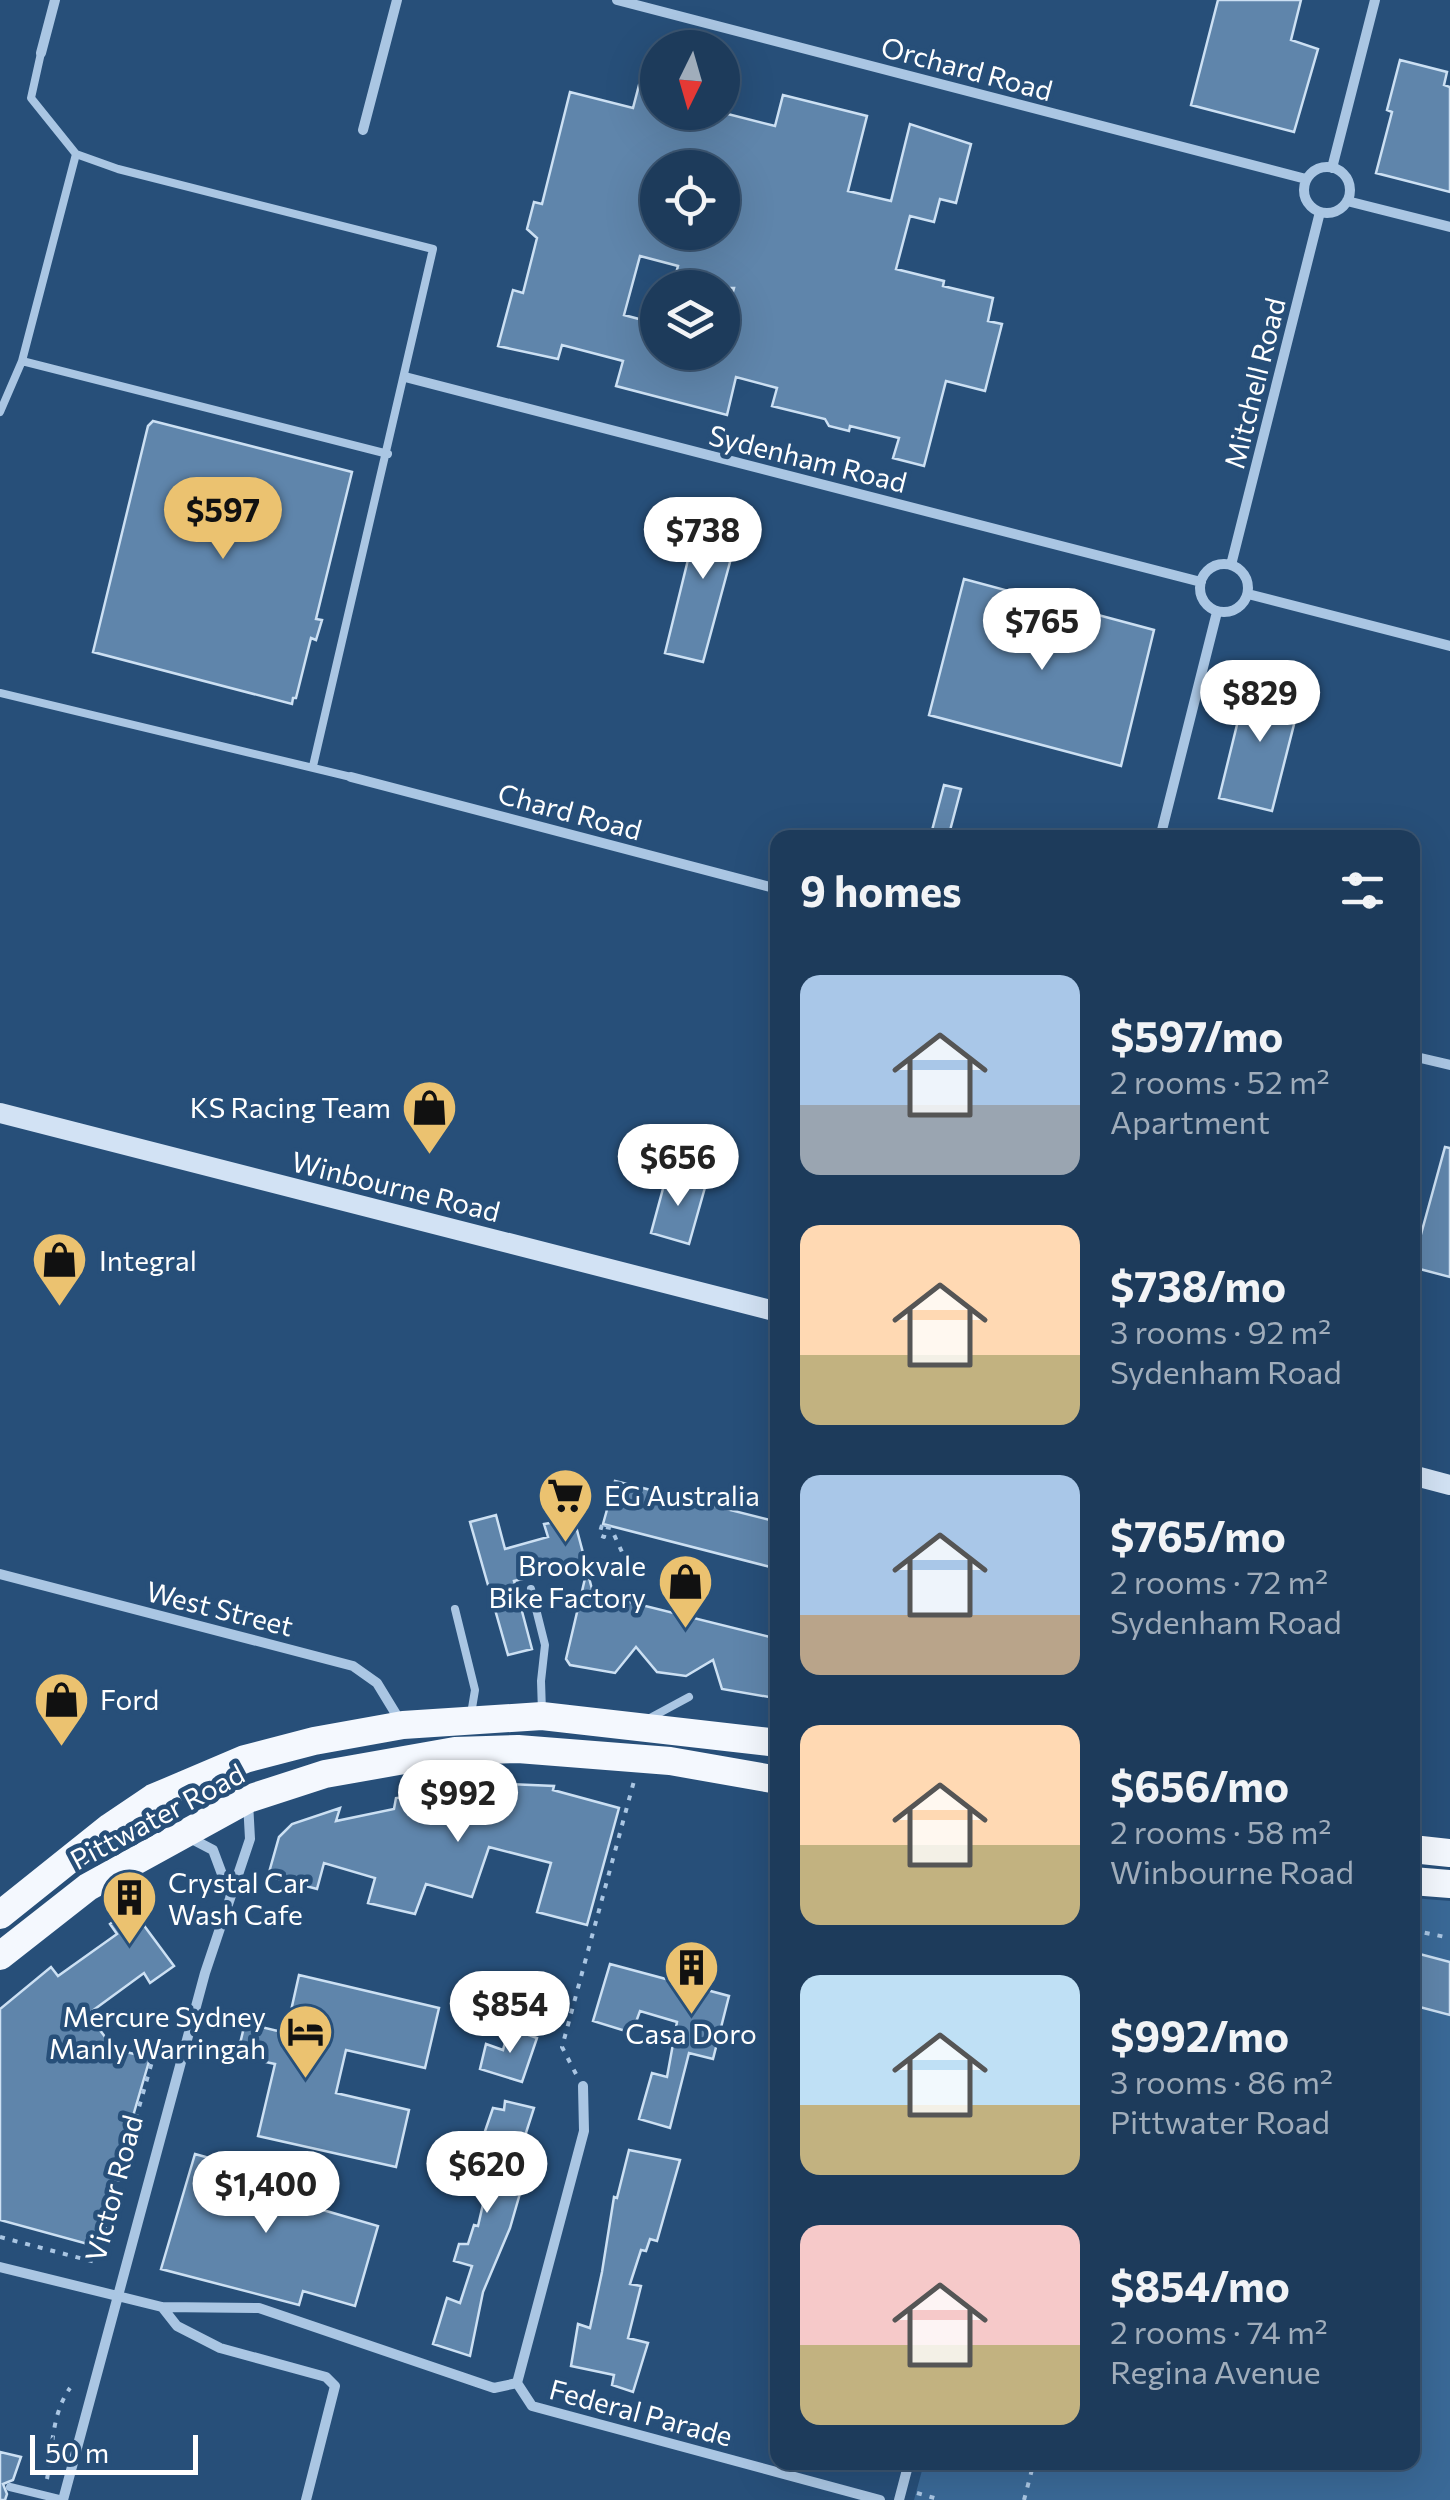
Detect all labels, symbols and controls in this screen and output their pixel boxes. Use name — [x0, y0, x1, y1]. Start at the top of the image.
street label: Orchard Road — [878, 29, 1056, 107]
north arrow — [640, 30, 740, 130]
map controls — [640, 30, 740, 370]
button: locate — [640, 150, 740, 250]
button: layers — [640, 270, 740, 370]
street label: Mitchell Road — [1216, 294, 1292, 472]
street label: Sydenham Road — [706, 417, 910, 499]
pin: $597 — [164, 477, 282, 562]
text: $597 — [186, 489, 260, 529]
pin: $738 — [644, 497, 762, 582]
text: $738 — [666, 509, 740, 549]
pin: $765 — [983, 588, 1101, 673]
text: $765 — [1005, 600, 1079, 640]
pin: $829 — [1201, 660, 1319, 745]
text: $829 — [1222, 672, 1298, 712]
street label: Chard Road — [494, 775, 646, 847]
icon: filters — [1335, 863, 1390, 918]
text: 9 homes — [800, 864, 962, 916]
text: $597/mo — [1110, 1009, 1283, 1061]
icon: home — [880, 1015, 1000, 1135]
text: 2 rooms · 52 m² — [1110, 1061, 1330, 1101]
shop icon: KS Racing Team — [400, 1077, 460, 1156]
place label: KS Racing Team — [190, 1090, 391, 1124]
text: Apartment — [1110, 1101, 1270, 1141]
pin: $656 — [619, 1124, 737, 1209]
text: $656 — [640, 1136, 716, 1176]
street label: Winbourne Road — [288, 1144, 504, 1228]
shop icon: Integral — [30, 1230, 90, 1309]
place label: Integral — [99, 1243, 197, 1277]
text: $738/mo — [1110, 1259, 1286, 1311]
icon: home — [880, 1265, 1000, 1385]
text: 3 rooms · 92 m² — [1110, 1311, 1331, 1351]
text: Sydenham Road — [1110, 1351, 1342, 1391]
supermarket icon: EG Australia — [535, 1465, 595, 1544]
place label: EG Australia — [604, 1478, 760, 1512]
text: $765/mo — [1110, 1509, 1286, 1561]
icon: home — [880, 1515, 1000, 1635]
place label: Brookvale Bike Factory — [488, 1548, 646, 1614]
shop icon: Brookvale Bike Factory — [655, 1551, 715, 1630]
text: 2 rooms · 72 m² — [1110, 1561, 1328, 1601]
street label: West Street — [143, 1573, 297, 1643]
text: Sydenham Road — [1110, 1601, 1342, 1641]
shop icon: Ford — [31, 1669, 91, 1748]
place label: Ford — [100, 1682, 159, 1716]
street label: Pittwater Road — [64, 1756, 250, 1876]
text: $656/mo — [1110, 1759, 1289, 1811]
pin: $992 — [399, 1760, 517, 1845]
icon: home — [880, 1765, 1000, 1885]
text: $992 — [420, 1772, 496, 1812]
text: 2 rooms · 58 m² — [1110, 1811, 1331, 1851]
text: Winbourne Road — [1110, 1851, 1354, 1891]
place label: Crystal Car Wash Cafe — [168, 1865, 309, 1931]
building icon: Crystal Car Wash Cafe — [99, 1868, 159, 1947]
building icon: Casa Doro — [661, 1937, 721, 2016]
pin: $854 — [451, 1971, 569, 2056]
text: $854 — [472, 1983, 548, 2023]
place label: Mercure Sydney Manly Warringah — [49, 1999, 266, 2065]
hotel icon: Mercure Sydney Manly Warringah — [275, 2002, 335, 2081]
text: $992/mo — [1110, 2009, 1289, 2061]
icon: home — [880, 2015, 1000, 2135]
place label: Casa Doro — [625, 2016, 757, 2050]
text: 3 rooms · 86 m² — [1110, 2061, 1333, 2101]
text: Pittwater Road — [1110, 2101, 1330, 2141]
street label: Victor Road — [77, 2111, 149, 2265]
pin: $620 — [428, 2131, 546, 2216]
text: $620 — [448, 2143, 526, 2183]
pin: $1,400 — [185, 2151, 347, 2236]
text: $1,400 — [215, 2163, 317, 2203]
text: $854/mo — [1110, 2259, 1290, 2311]
icon: home — [880, 2265, 1000, 2385]
text: 2 rooms · 74 m² — [1110, 2311, 1328, 2351]
text: Regina Avenue — [1110, 2351, 1321, 2391]
street label: Federal Parade — [546, 2371, 736, 2453]
scale bar — [30, 2430, 198, 2474]
text: 50 m — [45, 2435, 109, 2469]

